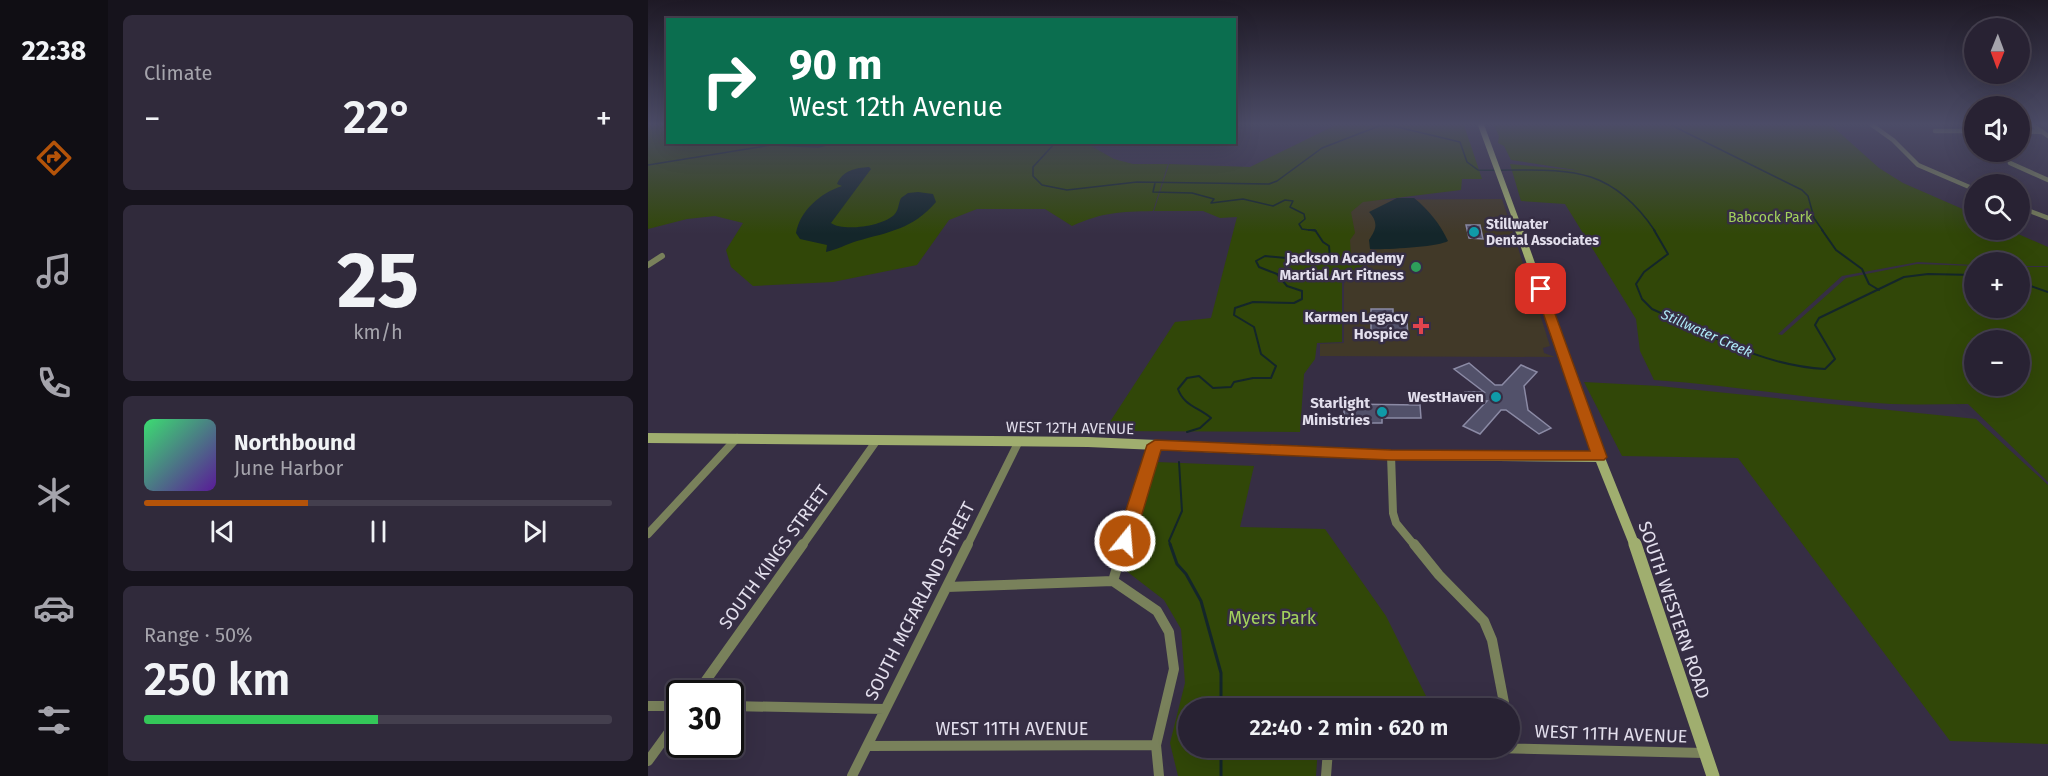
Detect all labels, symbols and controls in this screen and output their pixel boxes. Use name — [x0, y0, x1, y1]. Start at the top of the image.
north arrow — [1964, 18, 2030, 84]
map controls — [1964, 18, 2030, 396]
text: 22:38 — [22, 35, 86, 67]
text: 90 m — [789, 40, 883, 90]
icon: right — [690, 42, 768, 120]
text: Climate — [144, 61, 212, 85]
text: 22° — [343, 91, 413, 145]
text: West 12th Avenue — [789, 91, 1003, 123]
button: sound — [1964, 96, 2030, 162]
text: − — [144, 99, 161, 139]
text: + — [596, 99, 612, 139]
icon: directions — [33, 137, 75, 179]
button: search — [1964, 174, 2030, 240]
park label: Babcock Park — [1728, 209, 1813, 226]
place label: Stillwater Dental Associates — [1486, 216, 1599, 249]
marker: Stillwater Dental Associates — [1467, 225, 1481, 239]
text: 25 — [337, 234, 419, 328]
place label: Jackson Academy Martial Art Fitness — [1279, 249, 1404, 284]
icon: music — [33, 250, 75, 292]
button: + — [1964, 252, 2030, 318]
marker: Jackson Academy Martial Art Fitness — [1409, 260, 1423, 274]
pin — [1515, 263, 1566, 314]
icon: arrive — [1524, 272, 1557, 305]
water label: Stillwater Creek — [1658, 305, 1755, 361]
place label: Karmen Legacy Hospice — [1305, 308, 1408, 343]
marker: Karmen Legacy Hospice — [1412, 317, 1430, 335]
text: km/h — [353, 320, 403, 344]
button: − — [1964, 330, 2030, 396]
icon: phone — [33, 362, 75, 404]
place label: WestHaven — [1408, 388, 1484, 406]
marker: WestHaven — [1489, 390, 1503, 404]
place label: Starlight Ministries — [1302, 394, 1370, 429]
marker: Starlight Ministries — [1375, 405, 1389, 419]
street label: WEST 12TH AVENUE — [1006, 418, 1134, 438]
text: Northbound — [234, 429, 356, 456]
text: June Harbor — [234, 456, 343, 480]
icon: climate — [33, 474, 75, 516]
street label: SOUTH KINGS STREET — [714, 480, 834, 633]
street label: SOUTH MCFARLAND STREET — [860, 498, 980, 704]
position arrow — [1093, 509, 1157, 573]
icon: previous — [206, 515, 239, 548]
icon: pause — [362, 515, 395, 548]
icon: next — [518, 515, 551, 548]
street label: SOUTH WESTERN ROAD — [1633, 518, 1715, 702]
icon: car — [33, 587, 75, 629]
park label: Myers Park — [1228, 607, 1317, 629]
text: Range · 50% — [144, 623, 253, 647]
text: 250 km — [144, 653, 290, 707]
speed limit sign: 30 — [666, 680, 744, 758]
icon: filters — [33, 699, 75, 741]
text: 22:40 · 2 min · 620 m — [1250, 714, 1448, 741]
street label: WEST 11TH AVENUE — [936, 718, 1089, 740]
street label: WEST 11TH AVENUE — [1534, 720, 1688, 748]

